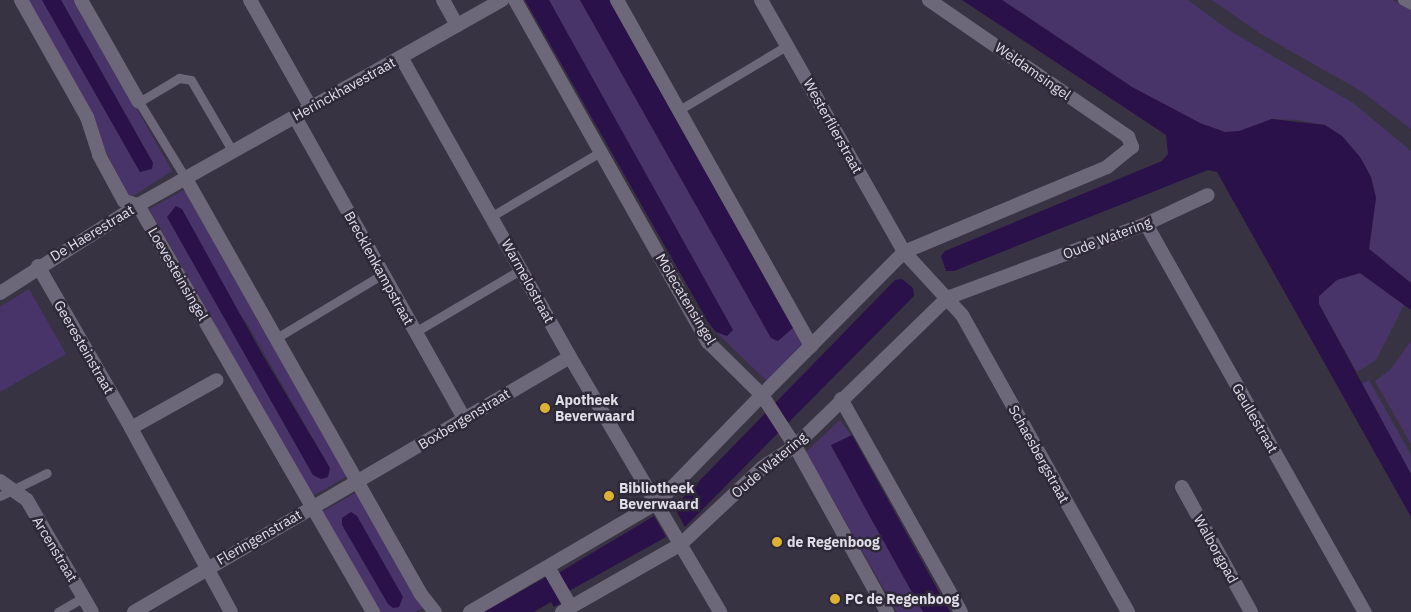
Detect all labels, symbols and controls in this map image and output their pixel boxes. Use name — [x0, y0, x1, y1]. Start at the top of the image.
street label: Weldamsingel — [992, 39, 1074, 103]
street label: Herinckhavestraat — [290, 54, 398, 124]
street label: Westerflierstraat — [800, 76, 866, 176]
street label: De Haerestraat — [47, 201, 137, 265]
street label: Brecklenkampstraat — [341, 208, 417, 328]
street label: Oude Watering — [1060, 213, 1154, 263]
street label: Loevesteinsingel — [145, 225, 211, 323]
street label: Warmelostraat — [498, 236, 558, 326]
street label: Molecatensingel — [652, 251, 720, 347]
street label: Geeresteinstraat — [50, 297, 118, 397]
street label: Geullestraat — [1228, 380, 1282, 456]
street label: Boxbergenstraat — [415, 385, 513, 453]
place label: Apotheek Beverwaard — [555, 392, 635, 424]
marker: Apotheek Beverwaard — [539, 402, 551, 414]
street label: Schaesbergstraat — [1005, 402, 1073, 506]
street label: Oude Watering — [728, 429, 810, 501]
place label: Bibliotheek Beverwaard — [619, 480, 699, 512]
marker: Bibliotheek Beverwaard — [603, 490, 615, 502]
street label: Fleringenstraat — [213, 506, 305, 568]
street label: Walborgpad — [1190, 512, 1242, 586]
street label: Arcenstraat — [29, 513, 81, 585]
place label: de Regenboog — [787, 534, 880, 550]
marker: de Regenboog — [771, 536, 783, 548]
place label: PC de Regenboog — [845, 591, 959, 607]
marker: PC de Regenboog — [829, 593, 841, 605]

